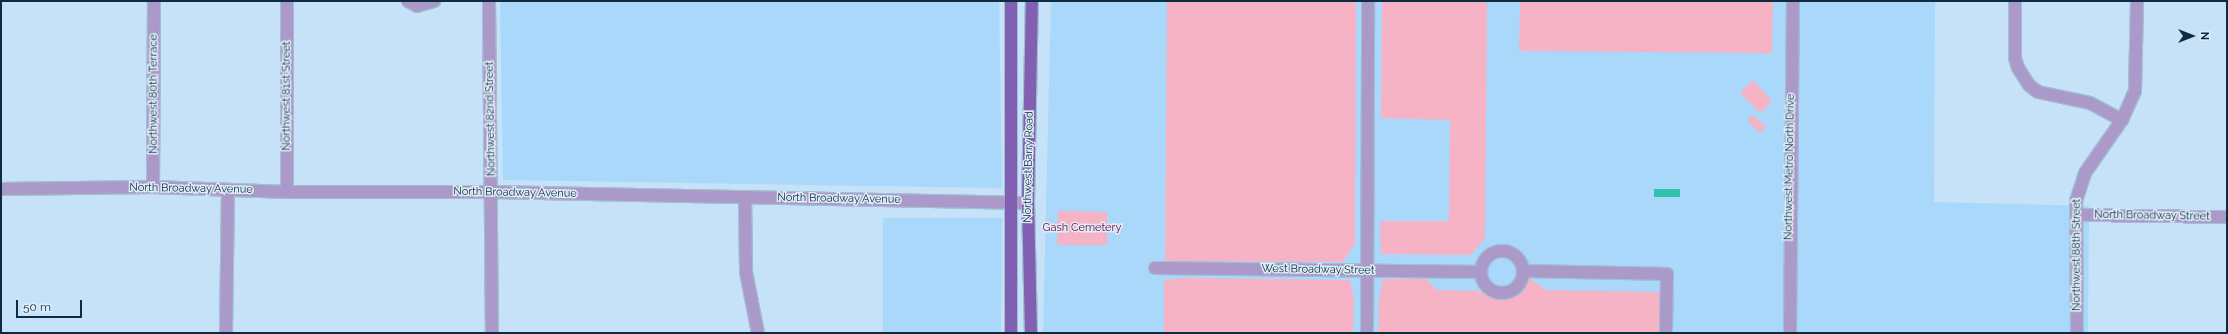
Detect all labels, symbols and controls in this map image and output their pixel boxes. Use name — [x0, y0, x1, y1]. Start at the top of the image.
north arrow — [2172, 16, 2212, 56]
text: N — [2198, 32, 2211, 40]
street label: Northwest 80th Terrace — [147, 34, 161, 154]
street label: Northwest 81st Street — [280, 41, 294, 151]
street label: Northwest 82nd Street — [483, 62, 499, 176]
street label: Northwest Metro North Drive — [1782, 94, 1798, 240]
street label: Northwest Barry Road — [1021, 111, 1037, 223]
street label: North Broadway Avenue — [129, 181, 253, 197]
street label: North Broadway Avenue — [453, 185, 577, 201]
street label: North Broadway Avenue — [777, 191, 901, 207]
street label: Northwest 88th Street — [2070, 199, 2084, 311]
street label: North Broadway Street — [2094, 208, 2210, 224]
park label: Gash Cemetery — [1043, 221, 1121, 235]
street label: West Broadway Street — [1261, 262, 1375, 278]
scale bar — [18, 292, 84, 318]
text: 50 m — [23, 300, 51, 314]

